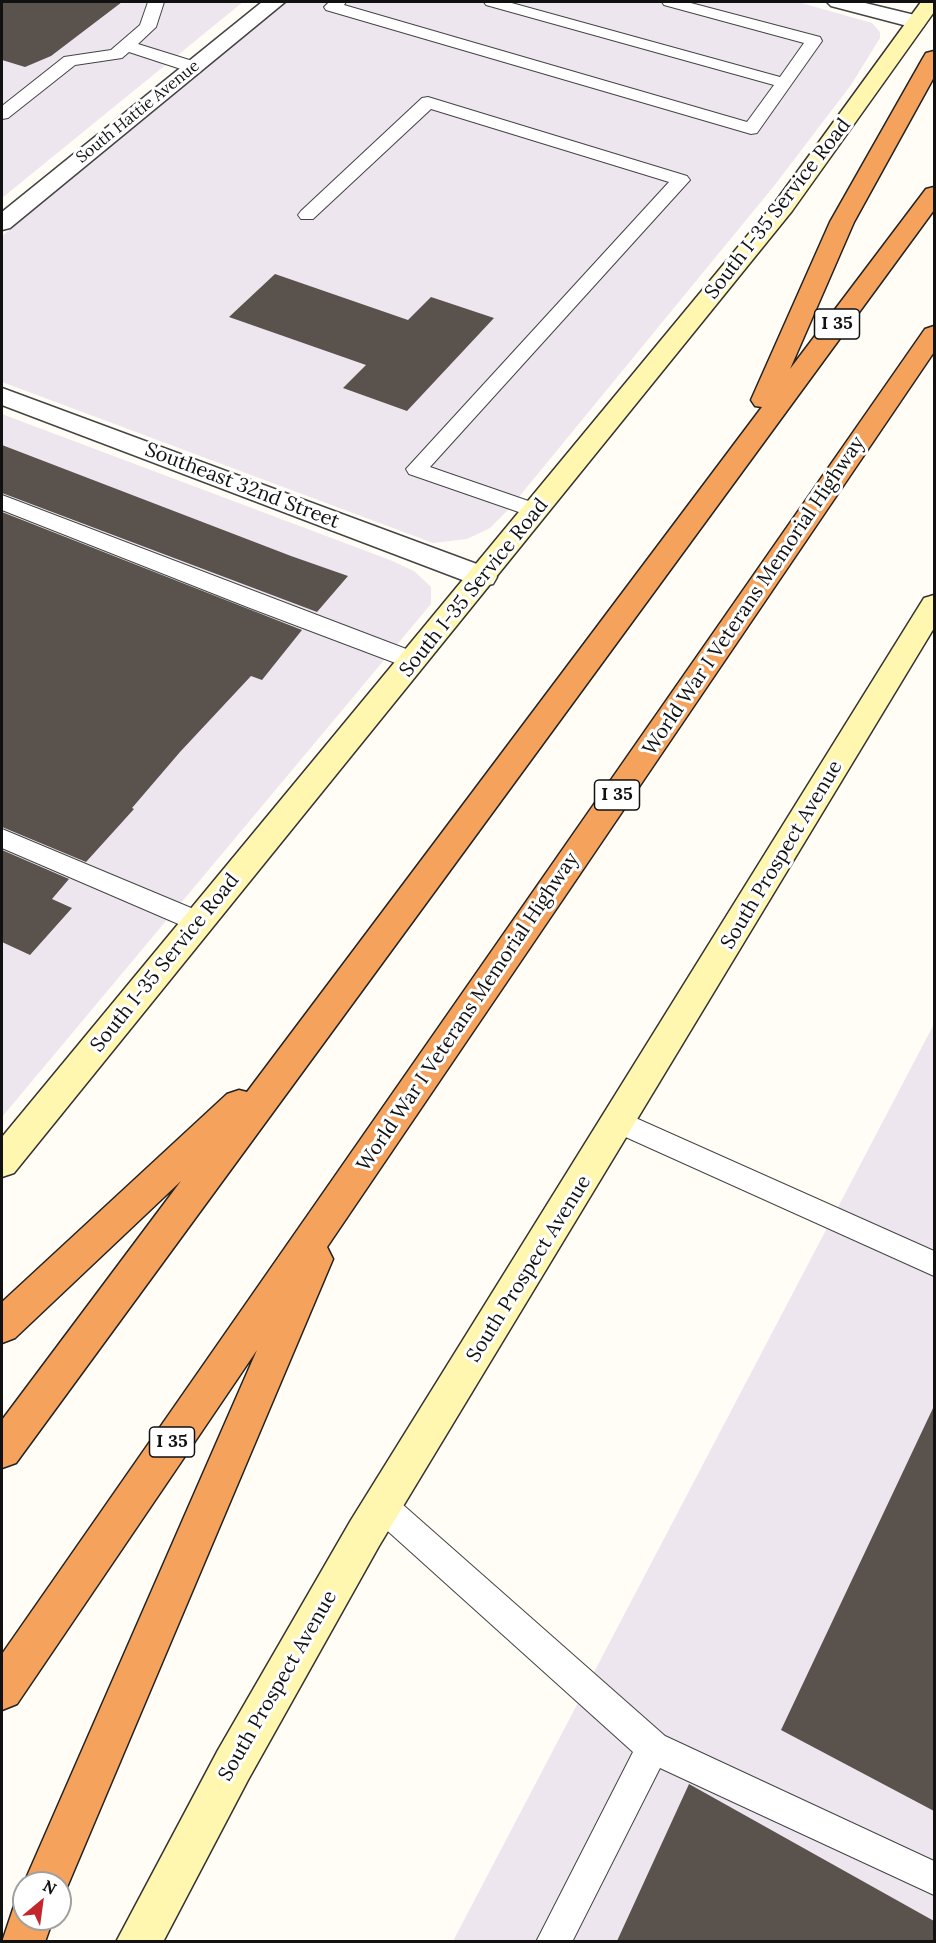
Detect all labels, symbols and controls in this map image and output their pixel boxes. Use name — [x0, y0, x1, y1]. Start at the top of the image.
street label: South Hattie Avenue — [73, 56, 203, 168]
street label: South I-35 Service Road — [700, 114, 856, 304]
road number: I 35 — [814, 309, 860, 339]
street label: World War I Veterans Memorial Highway — [638, 432, 870, 760]
street label: Southeast 32nd Street — [142, 438, 342, 534]
street label: South I-35 Service Road — [395, 494, 553, 682]
street label: South Prospect Avenue — [716, 756, 848, 954]
road number: I 35 — [594, 780, 640, 810]
street label: World War I Veterans Memorial Highway — [352, 848, 584, 1176]
street label: South I-35 Service Road — [86, 869, 244, 1057]
street label: South Prospect Avenue — [462, 1171, 596, 1367]
road number: I 35 — [150, 1427, 195, 1457]
street label: South Prospect Avenue — [214, 1587, 342, 1785]
north arrow — [12, 1871, 72, 1931]
text: N — [39, 1875, 60, 1899]

